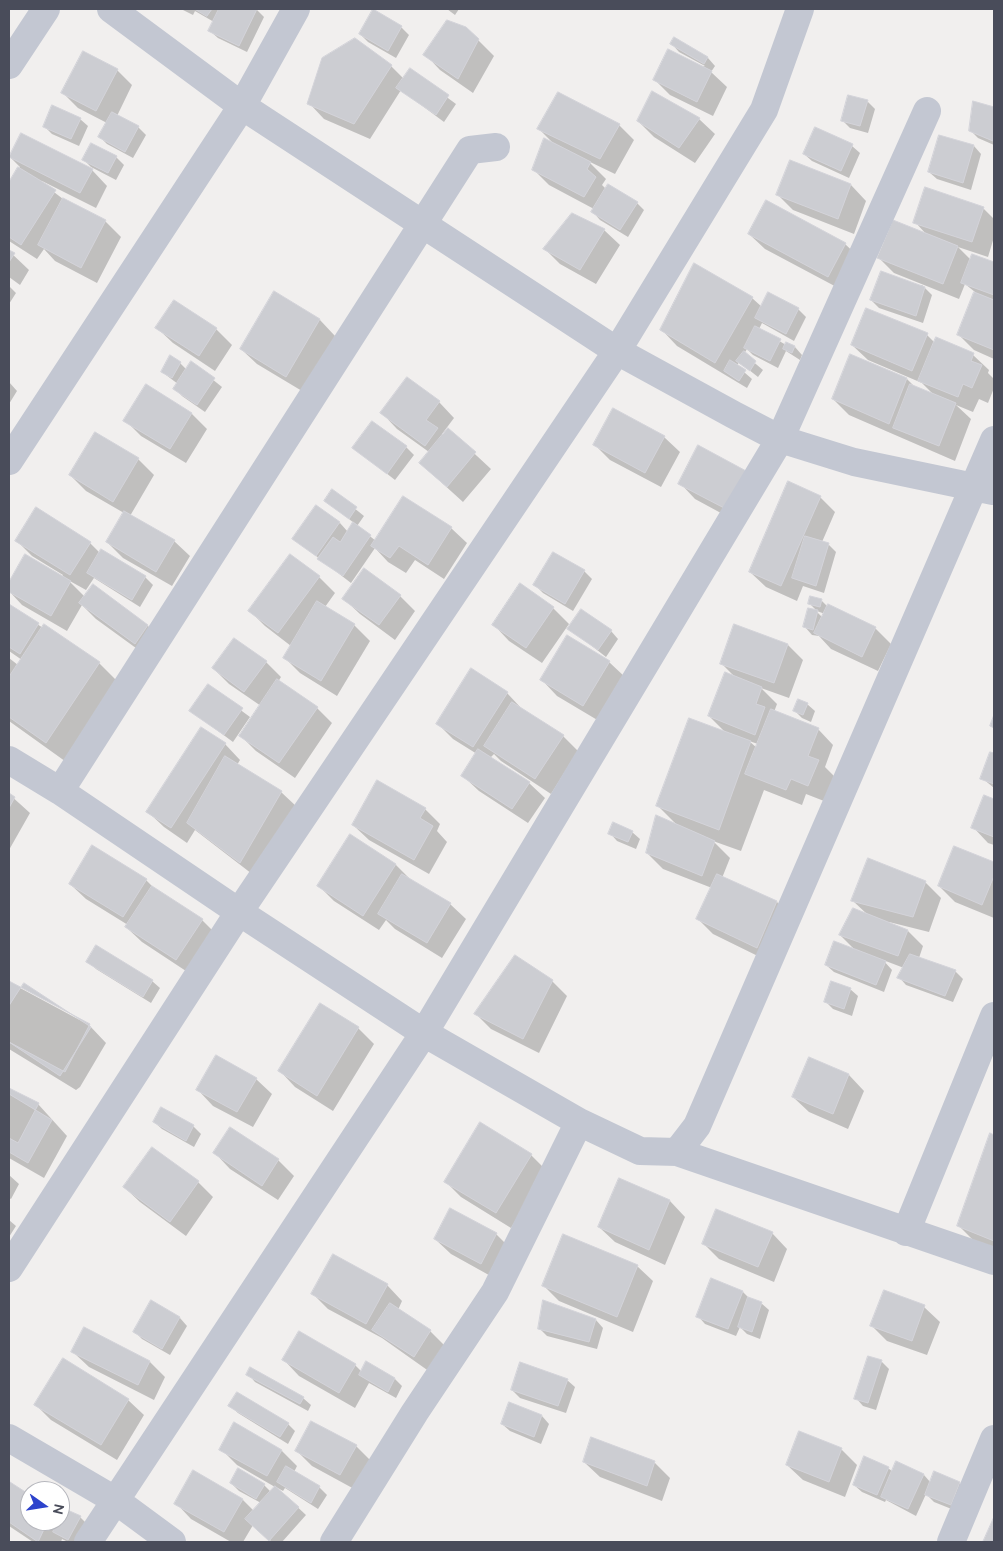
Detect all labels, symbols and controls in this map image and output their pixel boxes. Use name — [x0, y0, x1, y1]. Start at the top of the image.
north arrow — [20, 1481, 70, 1531]
text: N — [50, 1502, 68, 1516]

